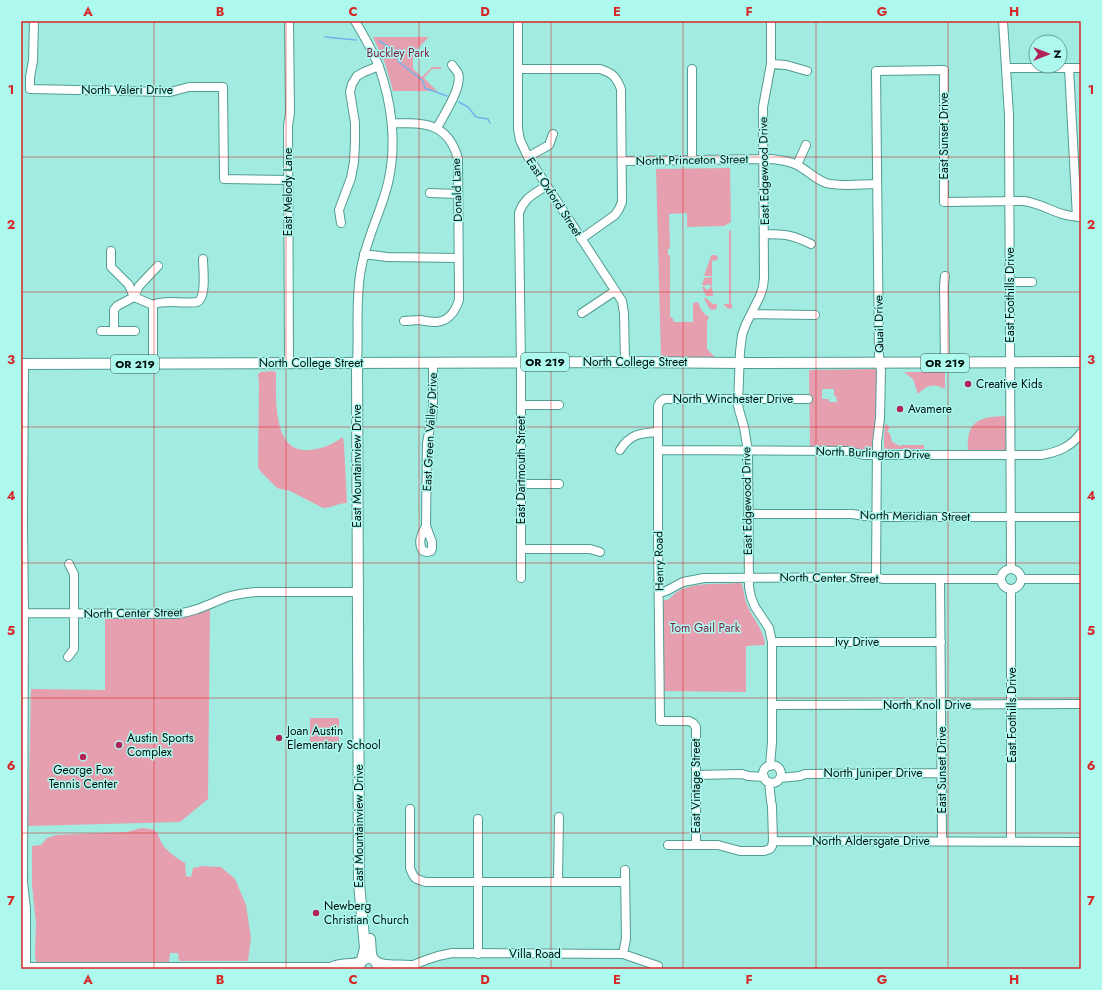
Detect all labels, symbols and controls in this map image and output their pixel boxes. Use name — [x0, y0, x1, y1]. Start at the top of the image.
text: A — [82, 2, 93, 21]
text: B — [216, 2, 225, 21]
text: C — [348, 2, 358, 21]
text: D — [480, 2, 490, 21]
text: E — [613, 2, 621, 21]
text: F — [745, 2, 753, 21]
text: G — [877, 2, 888, 21]
text: H — [1009, 2, 1019, 21]
north arrow — [1028, 34, 1068, 74]
park label: Buckley Park — [366, 44, 430, 62]
text: N — [1050, 50, 1066, 58]
text: 1 — [8, 80, 14, 99]
text: 1 — [1088, 80, 1094, 99]
street label: North Valeri Drive — [81, 81, 173, 99]
street label: East Sunset Drive — [935, 92, 953, 180]
street label: East Edgewood Drive — [754, 117, 774, 225]
street label: East Melody Lane — [279, 148, 297, 236]
street label: North Princeton Street — [636, 150, 749, 170]
street label: East Oxford Street — [522, 154, 586, 240]
street label: Donald Lane — [447, 158, 467, 222]
text: 2 — [7, 215, 15, 234]
text: 2 — [1087, 215, 1095, 234]
street label: East Foothills Drive — [1001, 247, 1019, 343]
street label: Quail Drive — [869, 295, 889, 353]
text: 3 — [7, 350, 15, 369]
text: 3 — [1087, 350, 1095, 369]
road number: OR 219 — [521, 353, 569, 371]
street label: North College Street — [583, 353, 687, 371]
street label: North College Street — [259, 354, 363, 372]
road number: OR 219 — [921, 354, 969, 372]
road number: OR 219 — [111, 355, 159, 373]
street label: East Green Valley Drive — [418, 372, 442, 492]
place label: Creative Kids — [976, 375, 1043, 393]
marker: Creative Kids — [963, 379, 973, 389]
street label: North Winchester Drive — [673, 390, 793, 408]
place label: Avamere — [908, 400, 952, 418]
street label: East Mountainview Drive — [348, 404, 366, 528]
marker: Avamere — [895, 404, 905, 414]
street label: East Dartmouth Street — [512, 416, 530, 524]
street label: North Burlington Drive — [815, 442, 931, 464]
street label: East Edgewood Drive — [737, 447, 757, 555]
text: 4 — [6, 486, 16, 505]
text: 4 — [1086, 486, 1096, 505]
street label: North Meridian Street — [860, 506, 970, 526]
street label: Henry Road — [649, 531, 669, 591]
street label: North Center Street — [779, 568, 879, 588]
street label: North Center Street — [83, 603, 183, 623]
park label: Tom Gail Park — [670, 619, 741, 637]
text: 5 — [7, 621, 15, 640]
text: 5 — [1087, 621, 1095, 640]
street label: Ivy Drive — [835, 633, 879, 651]
street label: East Foothills Drive — [1003, 667, 1021, 763]
street label: North Knoll Drive — [883, 696, 971, 714]
place label: Joan Austin Elementary School — [285, 722, 381, 754]
street label: East Sunset Drive — [933, 726, 951, 814]
place label: Austin Sports Complex — [127, 729, 194, 761]
marker: Joan Austin Elementary School — [274, 733, 284, 743]
street label: East Vintage Street — [687, 738, 705, 833]
marker: Austin Sports Complex — [114, 740, 124, 750]
marker: George Fox Tennis Center — [78, 752, 88, 762]
text: 6 — [7, 756, 16, 775]
text: 6 — [1087, 756, 1096, 775]
place label: George Fox Tennis Center — [49, 761, 118, 793]
street label: East Mountainview Drive — [350, 764, 368, 888]
street label: North Juniper Drive — [824, 764, 922, 782]
street label: North Aldersgate Drive — [812, 832, 930, 850]
text: 7 — [7, 891, 15, 910]
text: 7 — [1087, 891, 1095, 910]
place label: Newberg Christian Church — [324, 897, 409, 929]
marker: Newberg Christian Church — [311, 908, 321, 918]
street label: Villa Road — [509, 945, 561, 963]
text: A — [82, 970, 93, 989]
text: B — [216, 970, 225, 989]
text: C — [348, 970, 358, 989]
text: D — [480, 970, 490, 989]
text: E — [613, 970, 621, 989]
text: F — [745, 970, 753, 989]
text: G — [877, 970, 888, 989]
text: H — [1009, 970, 1019, 989]

